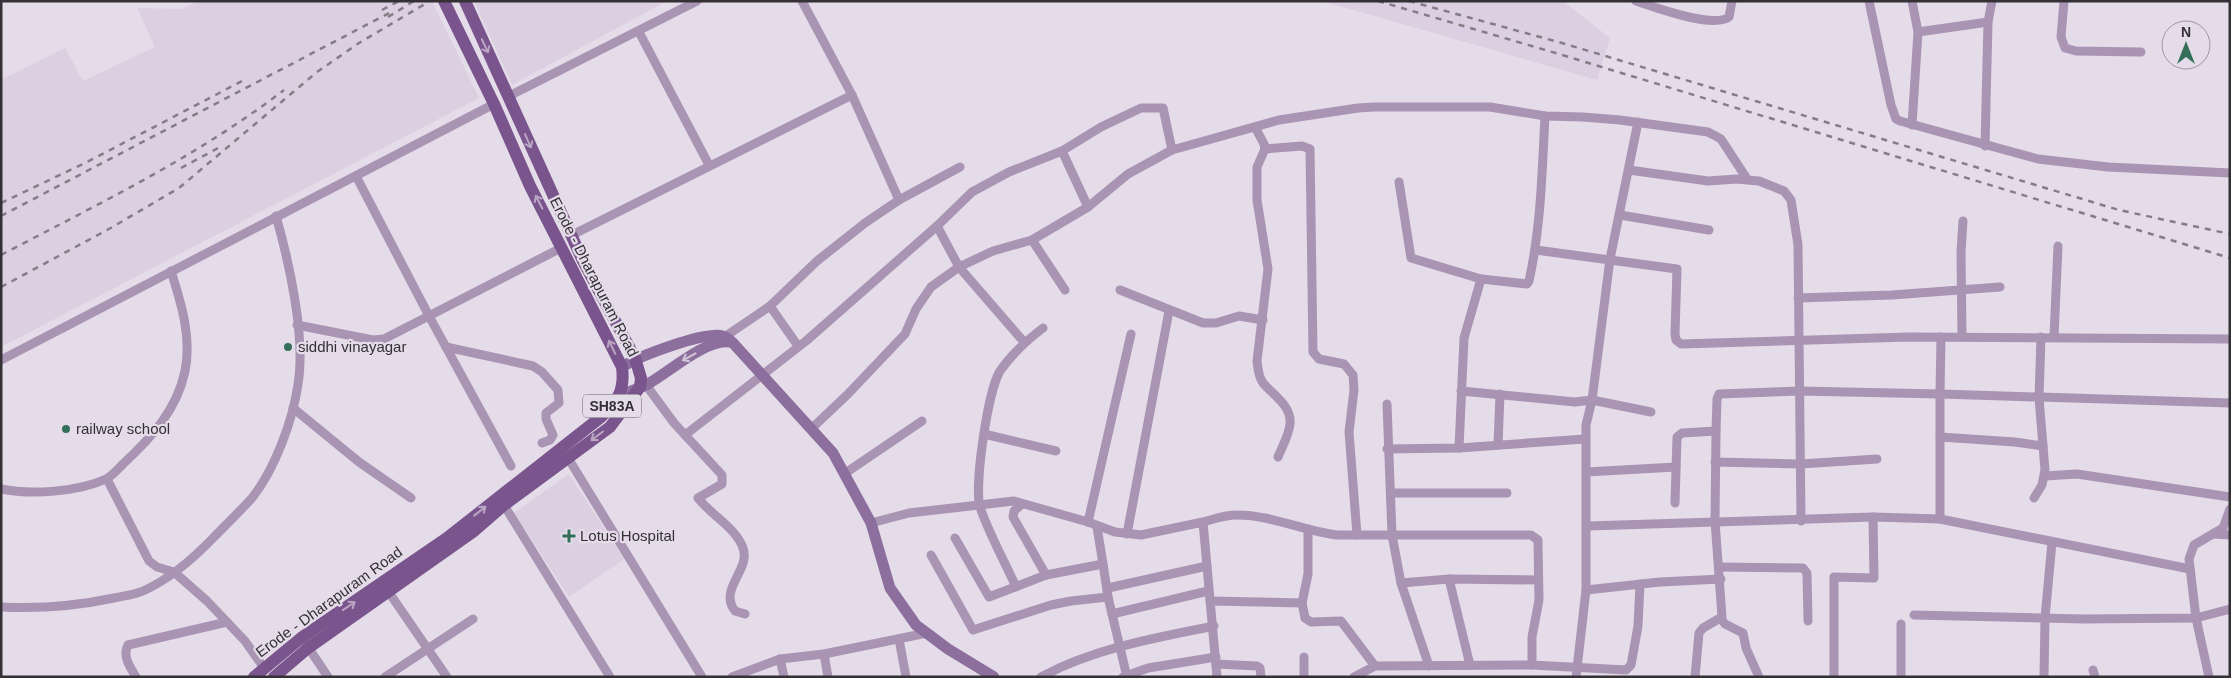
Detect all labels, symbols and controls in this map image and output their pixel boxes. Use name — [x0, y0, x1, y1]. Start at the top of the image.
north arrow — [2161, 20, 2211, 70]
text: N — [2181, 24, 2191, 40]
one-way arrow — [480, 38, 490, 53]
one-way arrow — [524, 133, 534, 148]
street label: Erode - Dharapuram Road — [547, 194, 642, 359]
one-way arrow — [534, 195, 544, 210]
place label: siddhi vinayagar — [298, 338, 406, 355]
one-way arrow — [607, 340, 617, 355]
marker: siddhi vinayagar — [282, 341, 294, 353]
one-way arrow — [682, 353, 696, 363]
road number: SH83A — [583, 394, 641, 418]
place label: railway school — [76, 420, 170, 437]
marker: railway school — [60, 423, 72, 435]
one-way arrow — [591, 431, 604, 442]
one-way arrow — [473, 505, 486, 516]
place label: Lotus Hospital — [580, 527, 675, 544]
marker: Lotus Hospital — [562, 529, 576, 543]
street label: Erode - Dharapuram Road — [252, 543, 405, 660]
one-way arrow — [342, 601, 356, 611]

